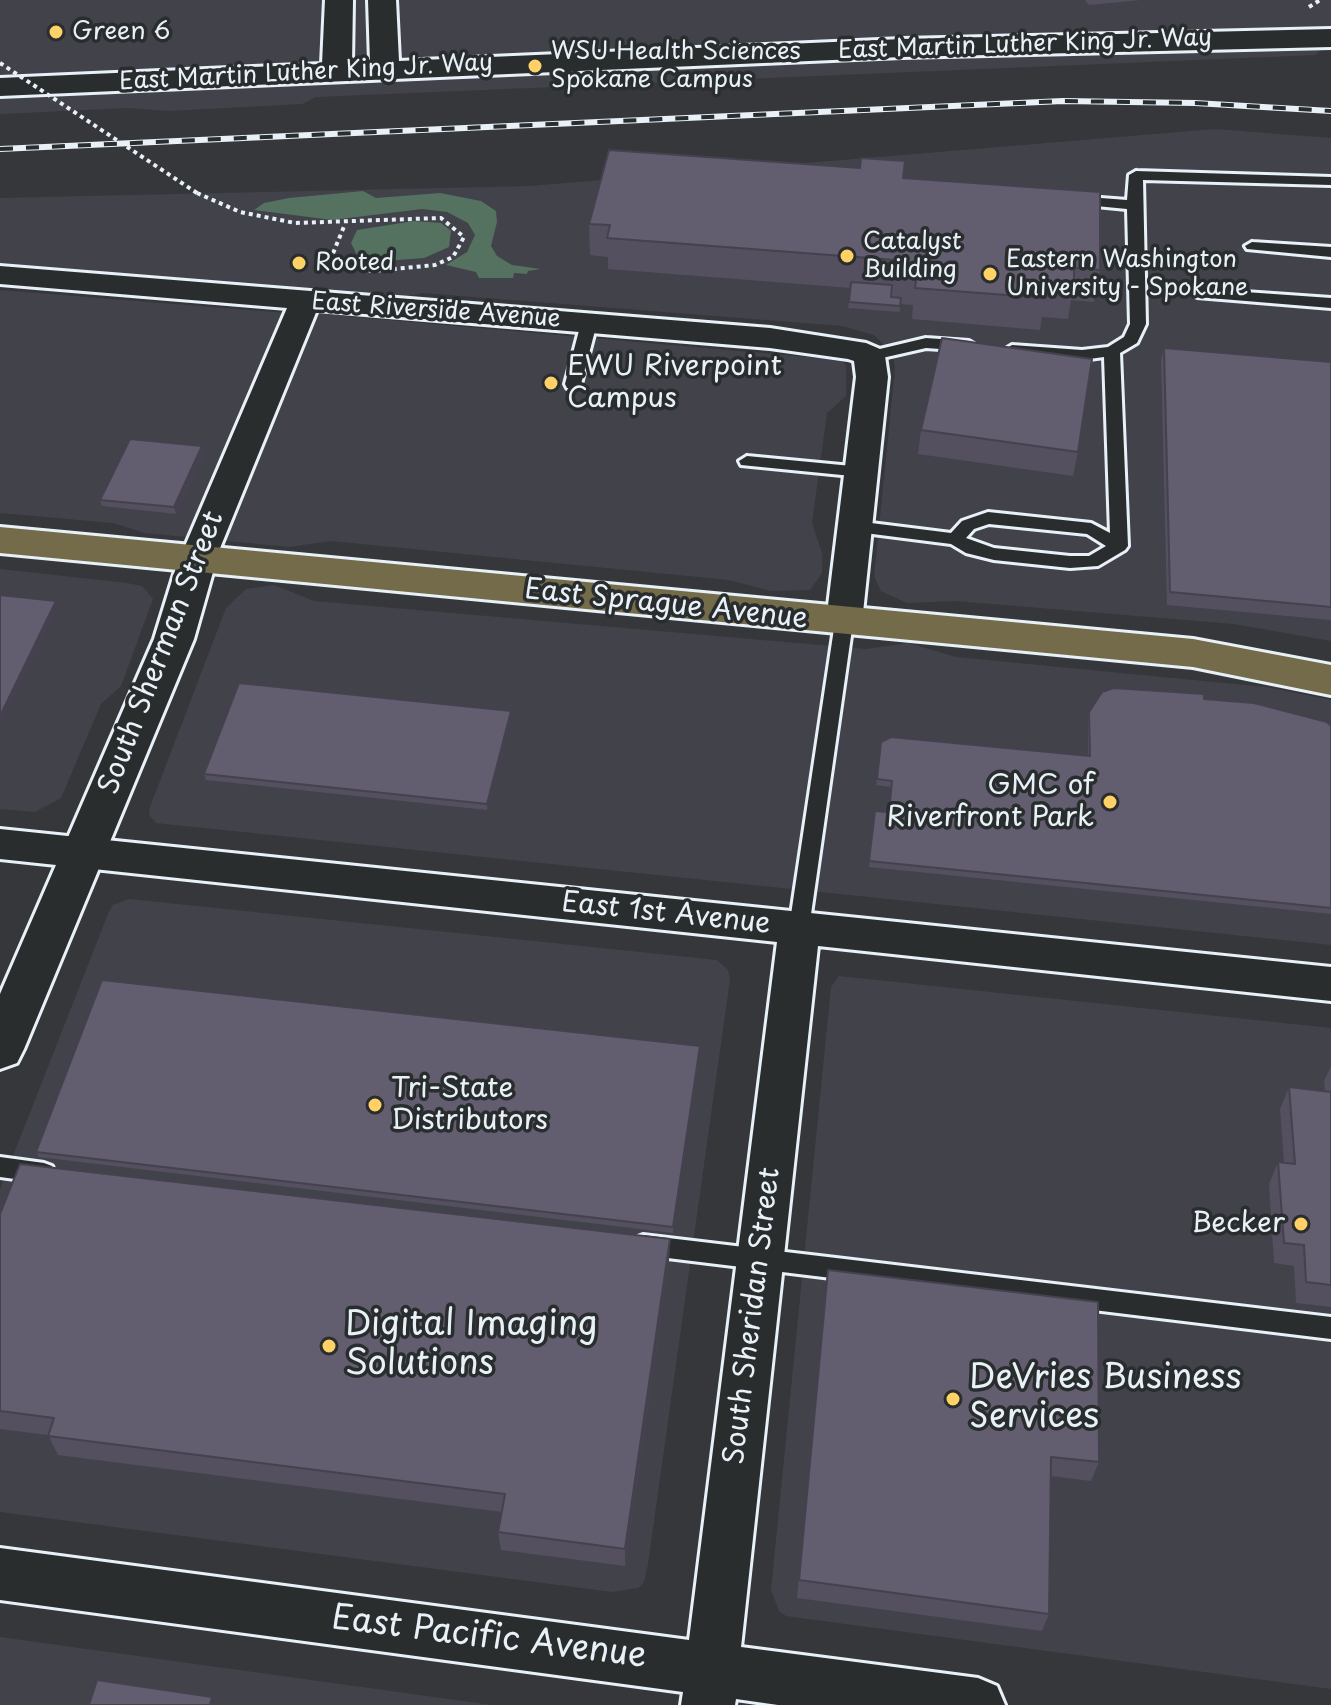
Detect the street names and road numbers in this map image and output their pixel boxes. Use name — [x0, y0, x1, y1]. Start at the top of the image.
street label: East Martin Luther King Jr. Way — [838, 24, 1212, 66]
street label: East Martin Luther King Jr. Way — [118, 49, 494, 97]
street label: East Riverside Avenue — [310, 288, 562, 334]
street label: South Sherman Street — [93, 507, 231, 799]
street label: East Sprague Avenue — [523, 573, 809, 637]
street label: East 1st Avenue — [560, 886, 772, 942]
street label: South Sheridan Street — [718, 1166, 788, 1466]
street label: East Pacific Avenue — [329, 1598, 649, 1678]

